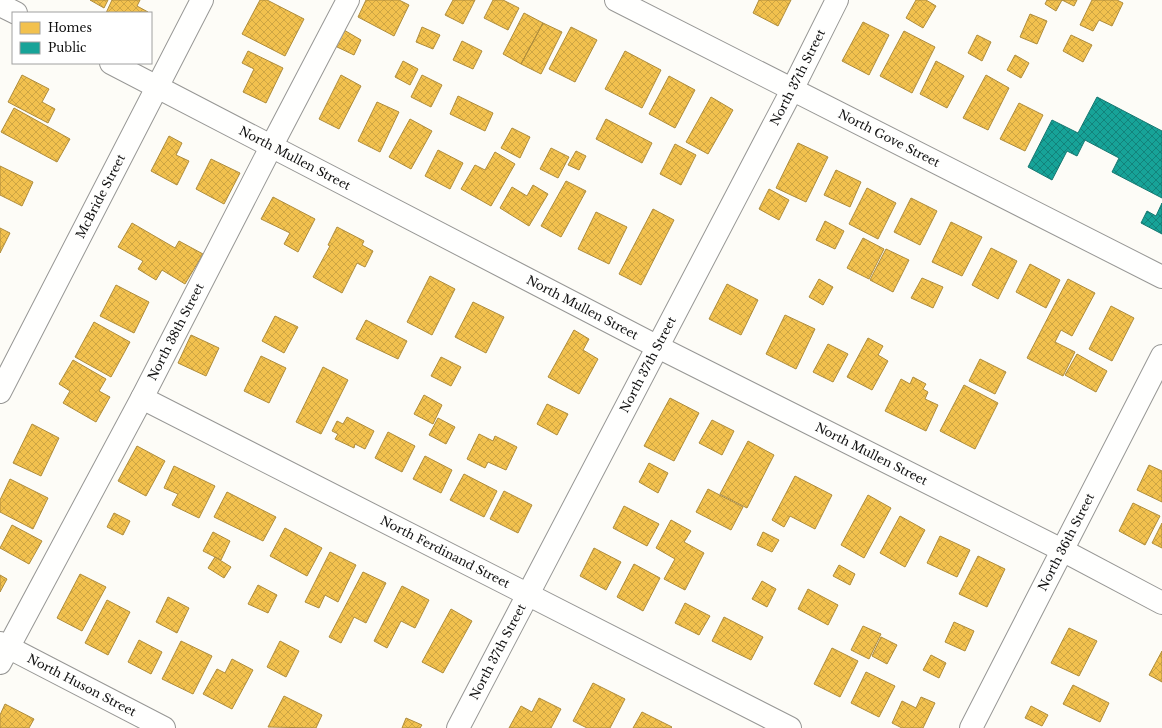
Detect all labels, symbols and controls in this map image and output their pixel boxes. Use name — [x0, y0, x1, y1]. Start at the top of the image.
legend — [12, 12, 152, 64]
text: Homes — [48, 20, 92, 35]
street label: North 37th Street — [767, 26, 828, 128]
text: Public — [48, 40, 87, 55]
street label: North Gove Street — [836, 106, 943, 170]
street label: North Mullen Street — [237, 123, 354, 193]
street label: McBride Street — [72, 151, 128, 241]
street label: North Mullen Street — [524, 272, 641, 343]
street label: North 38th Street — [144, 280, 207, 383]
street label: North 37th Street — [616, 314, 679, 415]
street label: North Mullen Street — [813, 419, 931, 488]
street label: North 36th Street — [1035, 490, 1098, 593]
street label: North Ferdinand Street — [378, 513, 513, 591]
street label: North 37th Street — [466, 601, 529, 702]
street label: North Huson Street — [25, 651, 139, 719]

